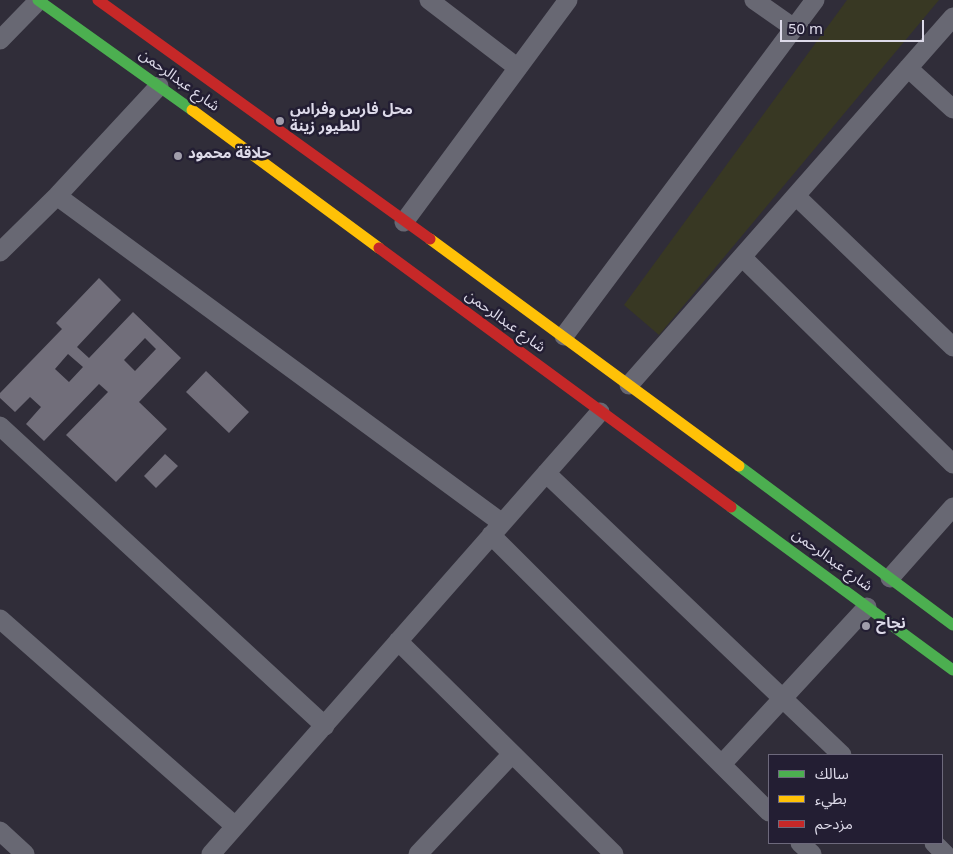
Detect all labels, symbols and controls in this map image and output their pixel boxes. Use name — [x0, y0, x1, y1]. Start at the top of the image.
scale bar — [783, 10, 927, 42]
text: 50 m — [788, 13, 823, 45]
street label: شارع عبدالرحمن — [134, 47, 222, 117]
place label: محل فارس وفراس للطيور زينة — [290, 103, 413, 138]
marker: محل فارس وفراس للطيور زينة — [274, 115, 286, 127]
place label: حلاقة محمود — [188, 147, 271, 165]
marker: حلاقة محمود — [172, 150, 184, 162]
street label: شارع عبدالرحمن — [460, 288, 548, 358]
street label: شارع عبدالرحمن — [787, 527, 875, 597]
place label: نجاح — [876, 617, 906, 635]
marker: نجاح — [860, 620, 872, 632]
legend — [768, 754, 943, 844]
text: سالك — [815, 758, 849, 790]
text: بطيء — [815, 783, 847, 815]
text: مزدحم — [815, 808, 853, 840]

